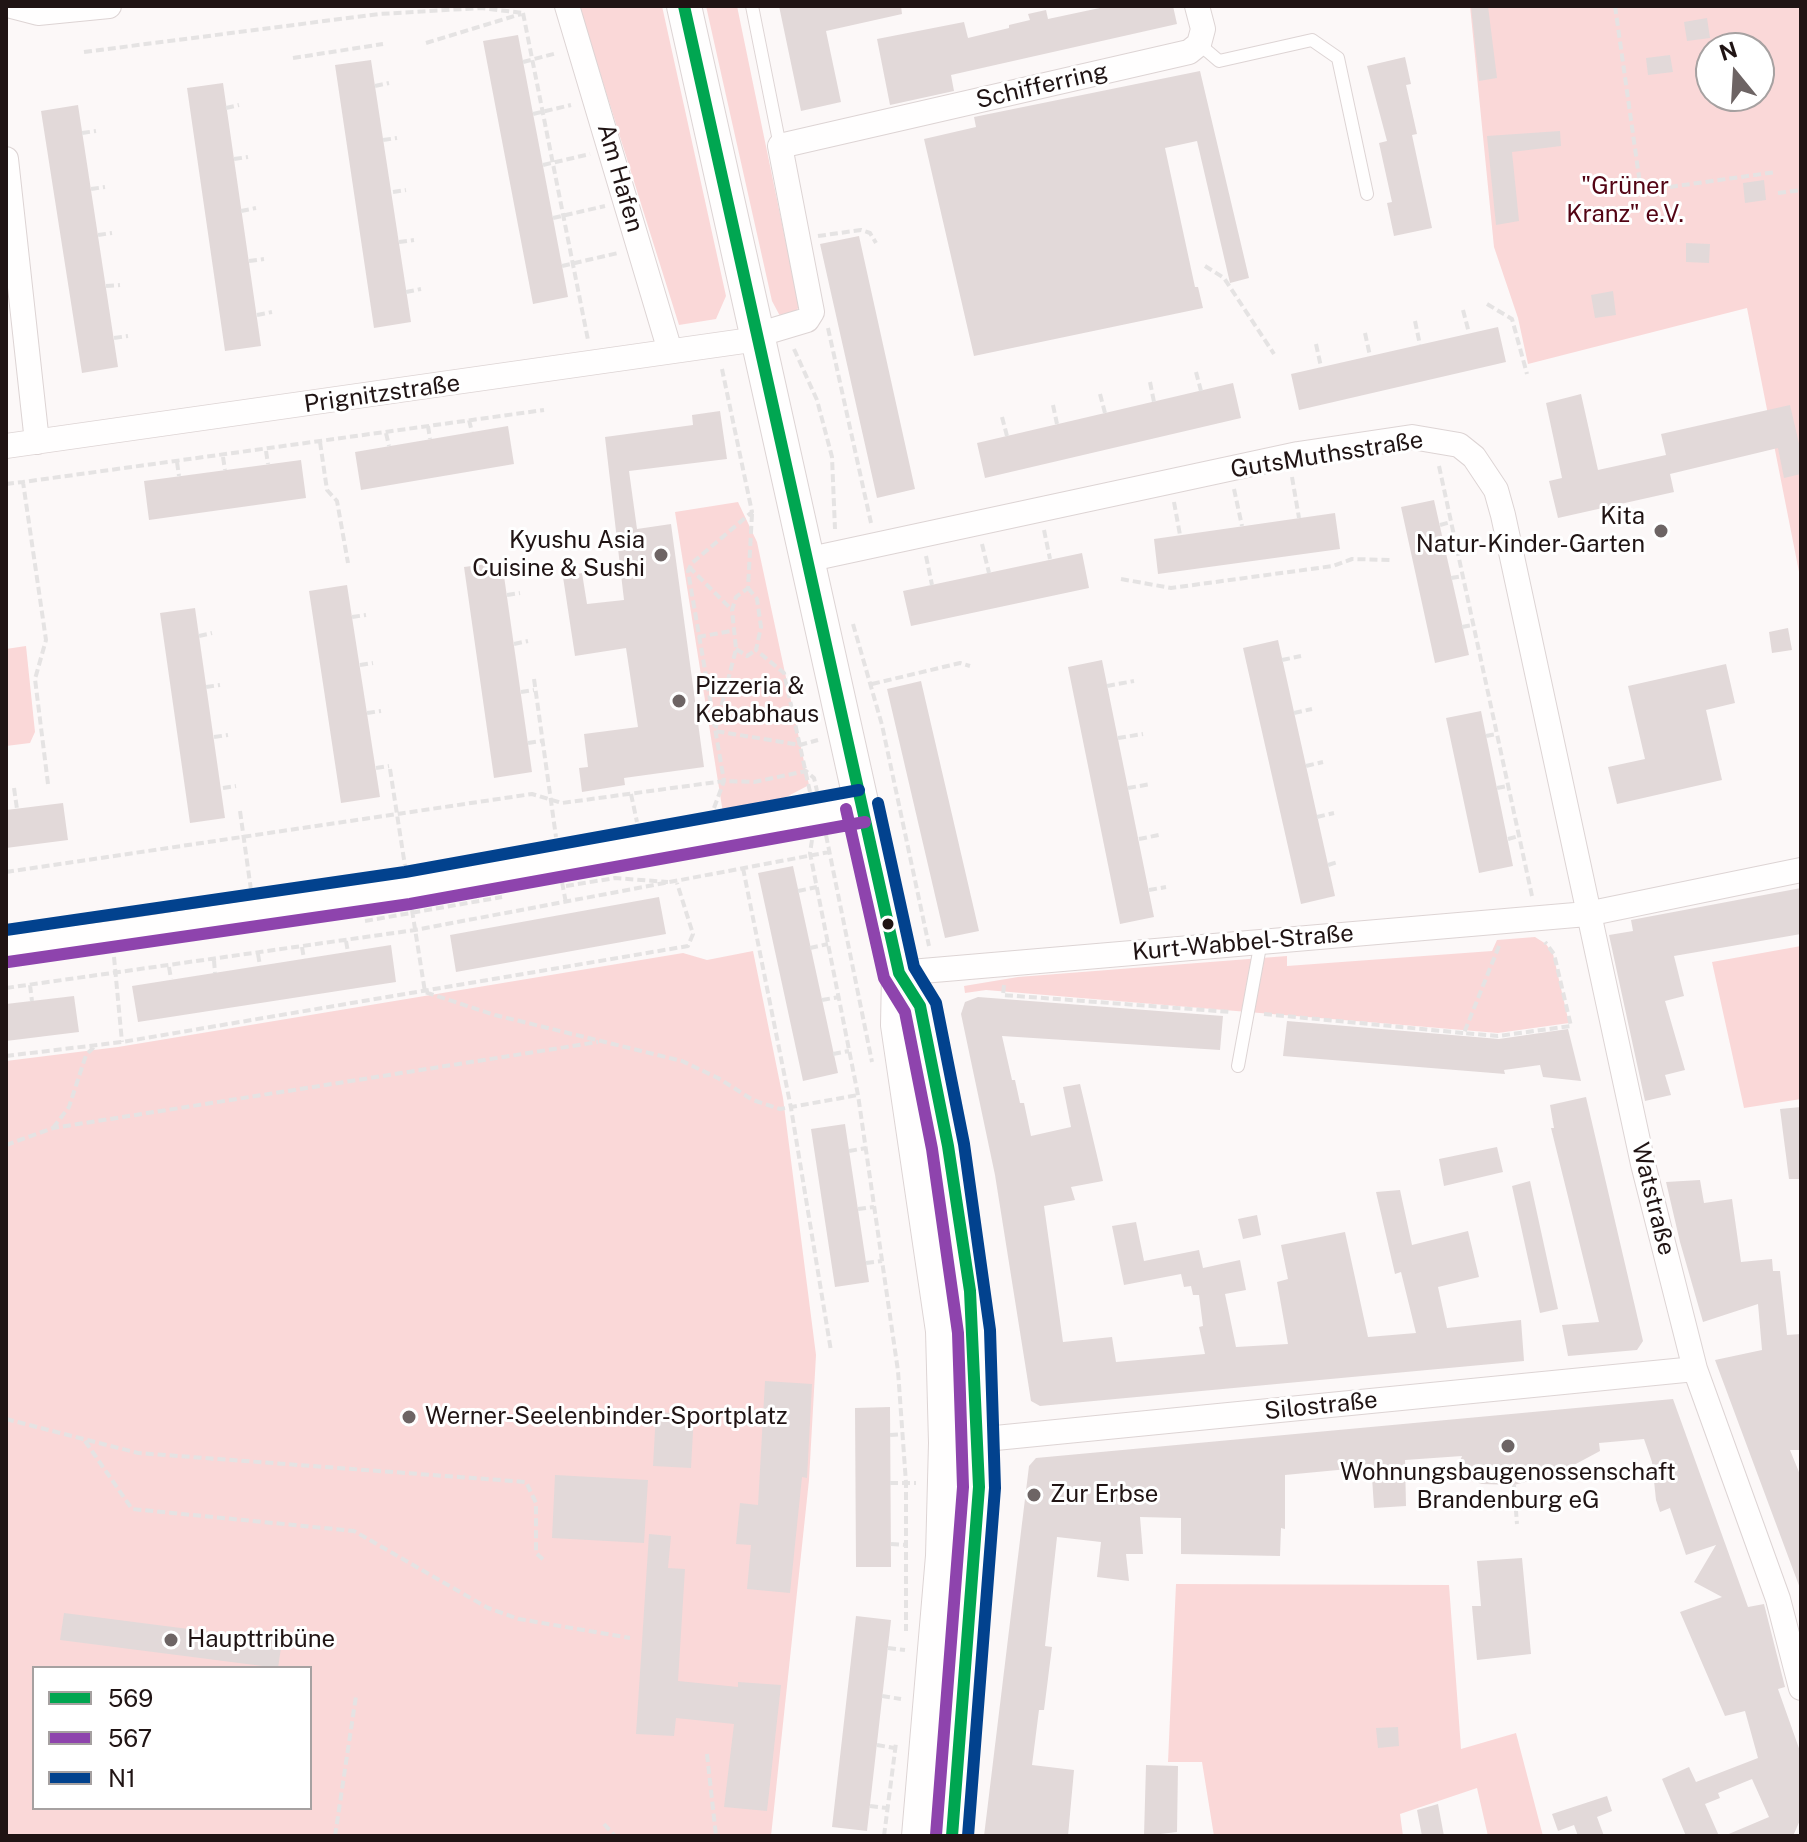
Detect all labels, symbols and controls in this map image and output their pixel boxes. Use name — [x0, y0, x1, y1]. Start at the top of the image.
north arrow — [1695, 32, 1775, 112]
text: N — [1716, 36, 1740, 66]
street label: Schifferring — [973, 57, 1111, 115]
street label: Am Hafen — [591, 120, 649, 236]
park label: "Grüner Kranz" e.V. — [1566, 173, 1684, 229]
street label: Prignitzstraße — [302, 369, 462, 419]
street label: GutsMuthsstraße — [1229, 426, 1425, 484]
place label: Kita Natur-Kinder-Garten — [1416, 503, 1645, 559]
marker: Kita Natur-Kinder-Garten — [1652, 522, 1670, 540]
place label: Kyushu Asia Cuisine & Sushi — [472, 527, 645, 583]
marker: Kyushu Asia Cuisine & Sushi — [652, 546, 670, 564]
place label: Pizzeria & Kebabhaus — [695, 673, 819, 729]
marker: Pizzeria & Kebabhaus — [670, 692, 688, 710]
unlabelled marker — [880, 916, 896, 932]
street label: Kurt-Wabbel-Straße — [1131, 919, 1355, 967]
street label: Watstraße — [1625, 1140, 1681, 1258]
street label: Silostraße — [1263, 1386, 1379, 1426]
place label: Werner-Seelenbinder-Sportplatz — [425, 1403, 788, 1431]
marker: Werner-Seelenbinder-Sportplatz — [400, 1408, 418, 1426]
marker: Wohnungsbaugenossenschaft Brandenburg eG — [1499, 1437, 1517, 1455]
place label: Wohnungsbaugenossenschaft Brandenburg eG — [1340, 1459, 1676, 1515]
place label: Zur Erbse — [1050, 1481, 1158, 1509]
marker: Zur Erbse — [1025, 1486, 1043, 1504]
place label: Haupttribüne — [187, 1626, 335, 1654]
marker: Haupttribüne — [162, 1631, 180, 1649]
legend — [32, 1666, 312, 1810]
text: 569 — [108, 1684, 153, 1712]
text: 567 — [108, 1724, 152, 1752]
text: N1 — [108, 1764, 136, 1792]

